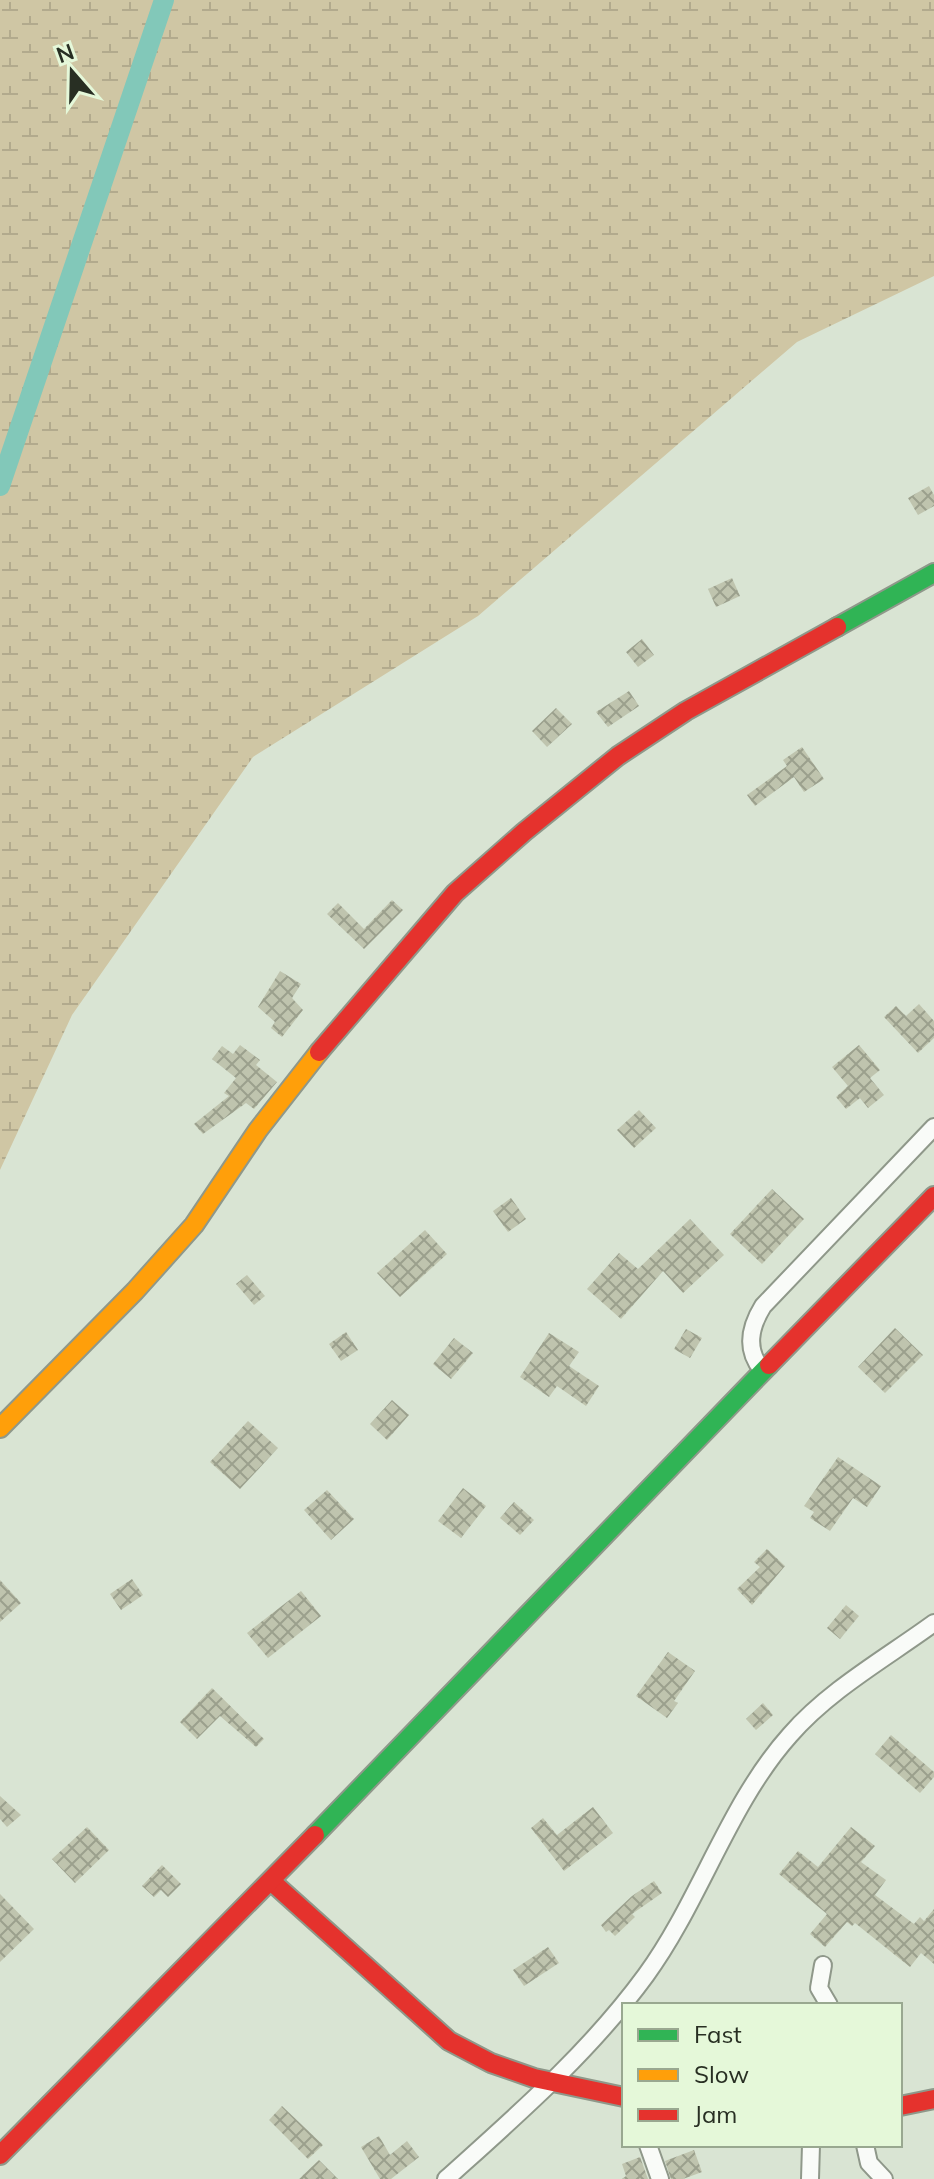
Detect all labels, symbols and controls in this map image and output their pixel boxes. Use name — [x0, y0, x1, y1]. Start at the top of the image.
north arrow — [32, 32, 112, 112]
text: N — [53, 37, 78, 69]
legend — [622, 2003, 902, 2147]
text: Fast — [694, 2019, 742, 2049]
text: Slow — [694, 2059, 749, 2089]
text: Jam — [694, 2099, 737, 2129]

